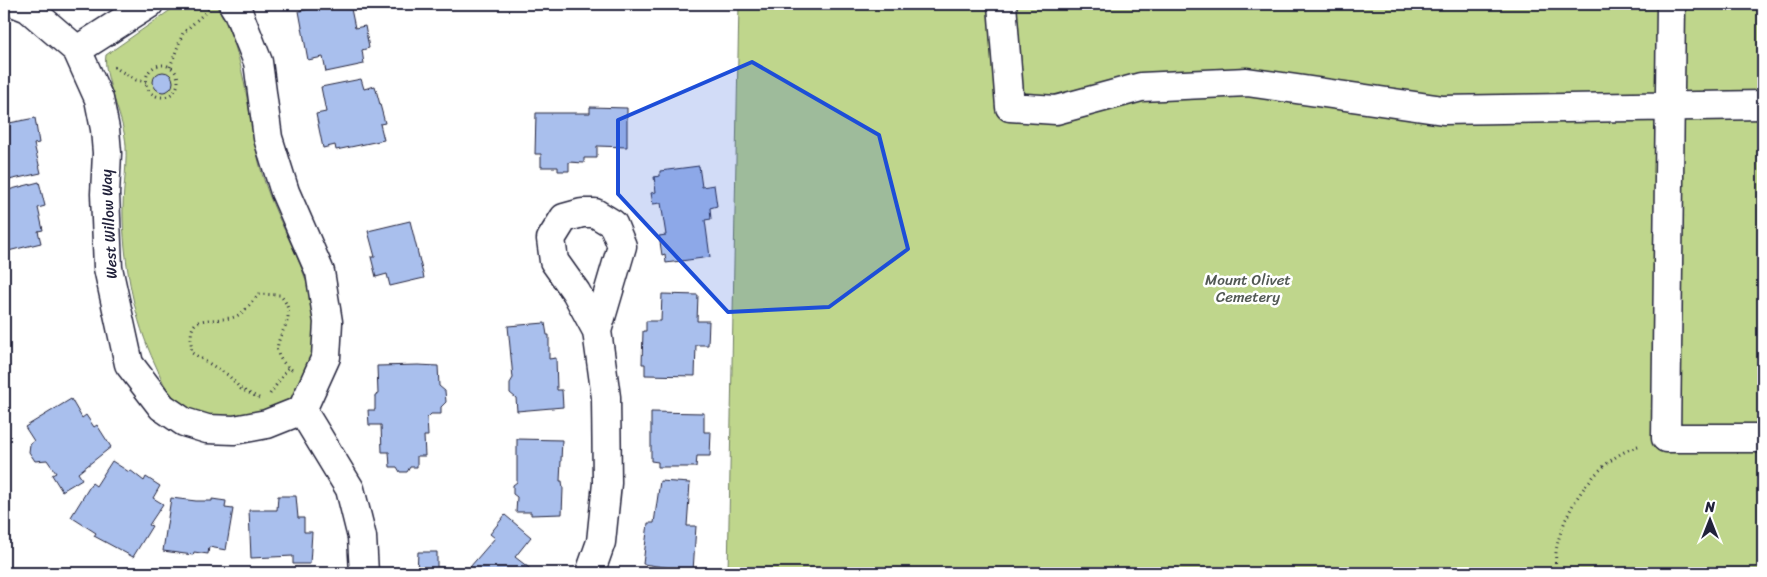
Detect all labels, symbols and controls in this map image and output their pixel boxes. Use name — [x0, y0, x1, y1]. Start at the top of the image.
street label: West Willow Way — [93, 168, 125, 279]
park label: Mount Olivet Cemetery — [1205, 267, 1291, 310]
north arrow — [1684, 494, 1734, 544]
text: N — [1704, 495, 1715, 520]

